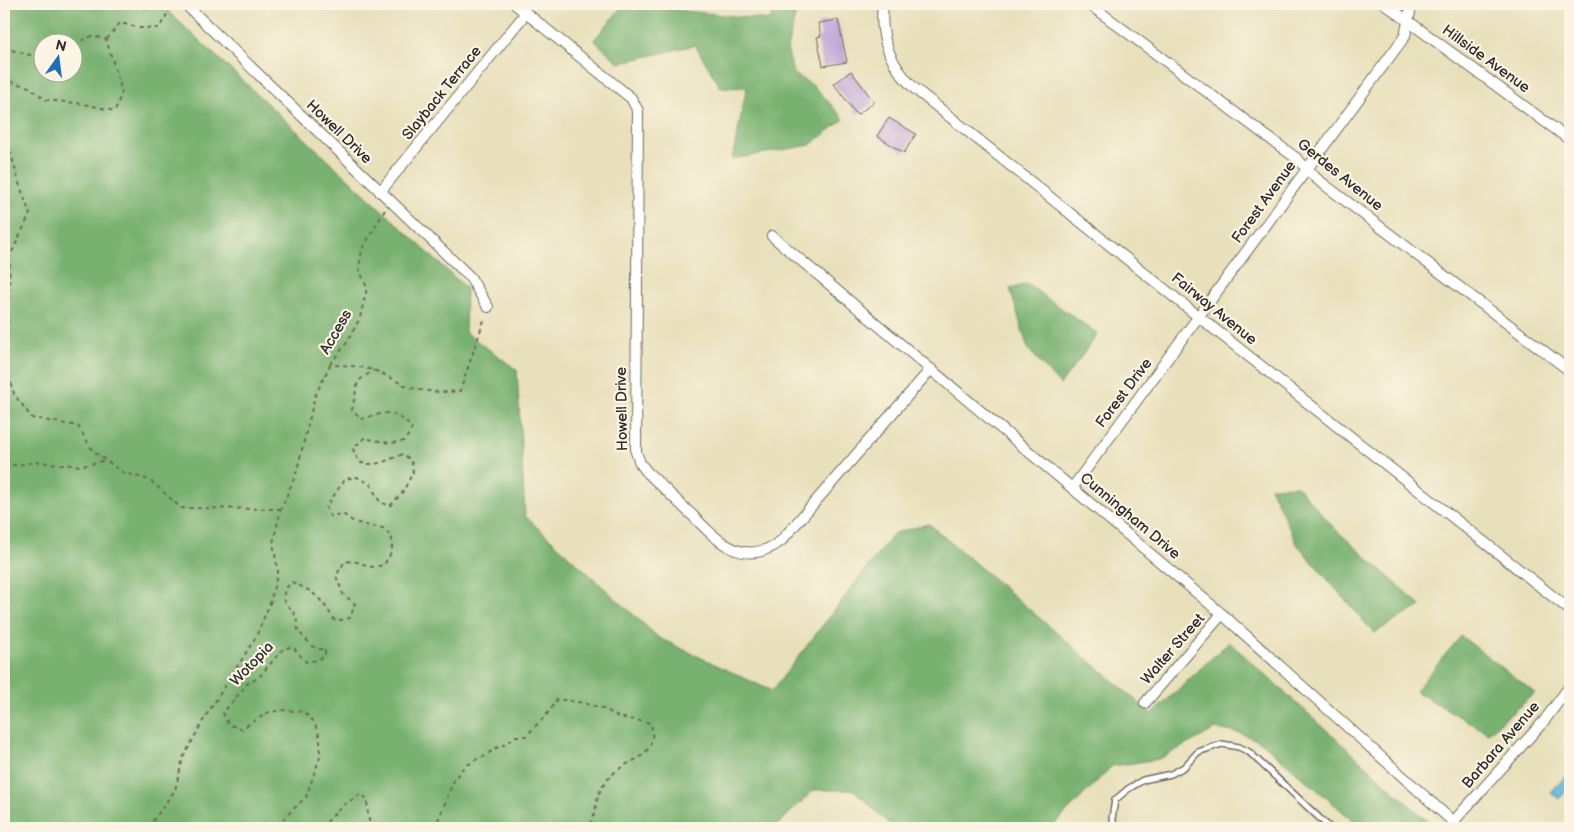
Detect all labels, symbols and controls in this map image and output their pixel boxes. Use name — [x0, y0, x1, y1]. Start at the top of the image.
street label: Hillside Avenue — [1438, 21, 1534, 97]
north arrow — [32, 32, 82, 82]
text: N — [54, 36, 68, 55]
street label: Slayback Terrace — [398, 42, 486, 144]
street label: Howell Drive — [302, 96, 376, 168]
street label: Gerdes Avenue — [1293, 135, 1387, 215]
street label: Forest Avenue — [1228, 157, 1300, 247]
street label: Fairway Avenue — [1167, 269, 1261, 349]
street label: Access — [316, 306, 357, 358]
street label: Forest Drive — [1092, 354, 1156, 432]
street label: Howell Drive — [612, 367, 632, 451]
street label: Cunningham Drive — [1076, 469, 1184, 564]
street label: Walter Street — [1137, 609, 1209, 688]
street label: Wotopia — [226, 638, 278, 690]
street label: Barbara Avenue — [1458, 698, 1544, 792]

